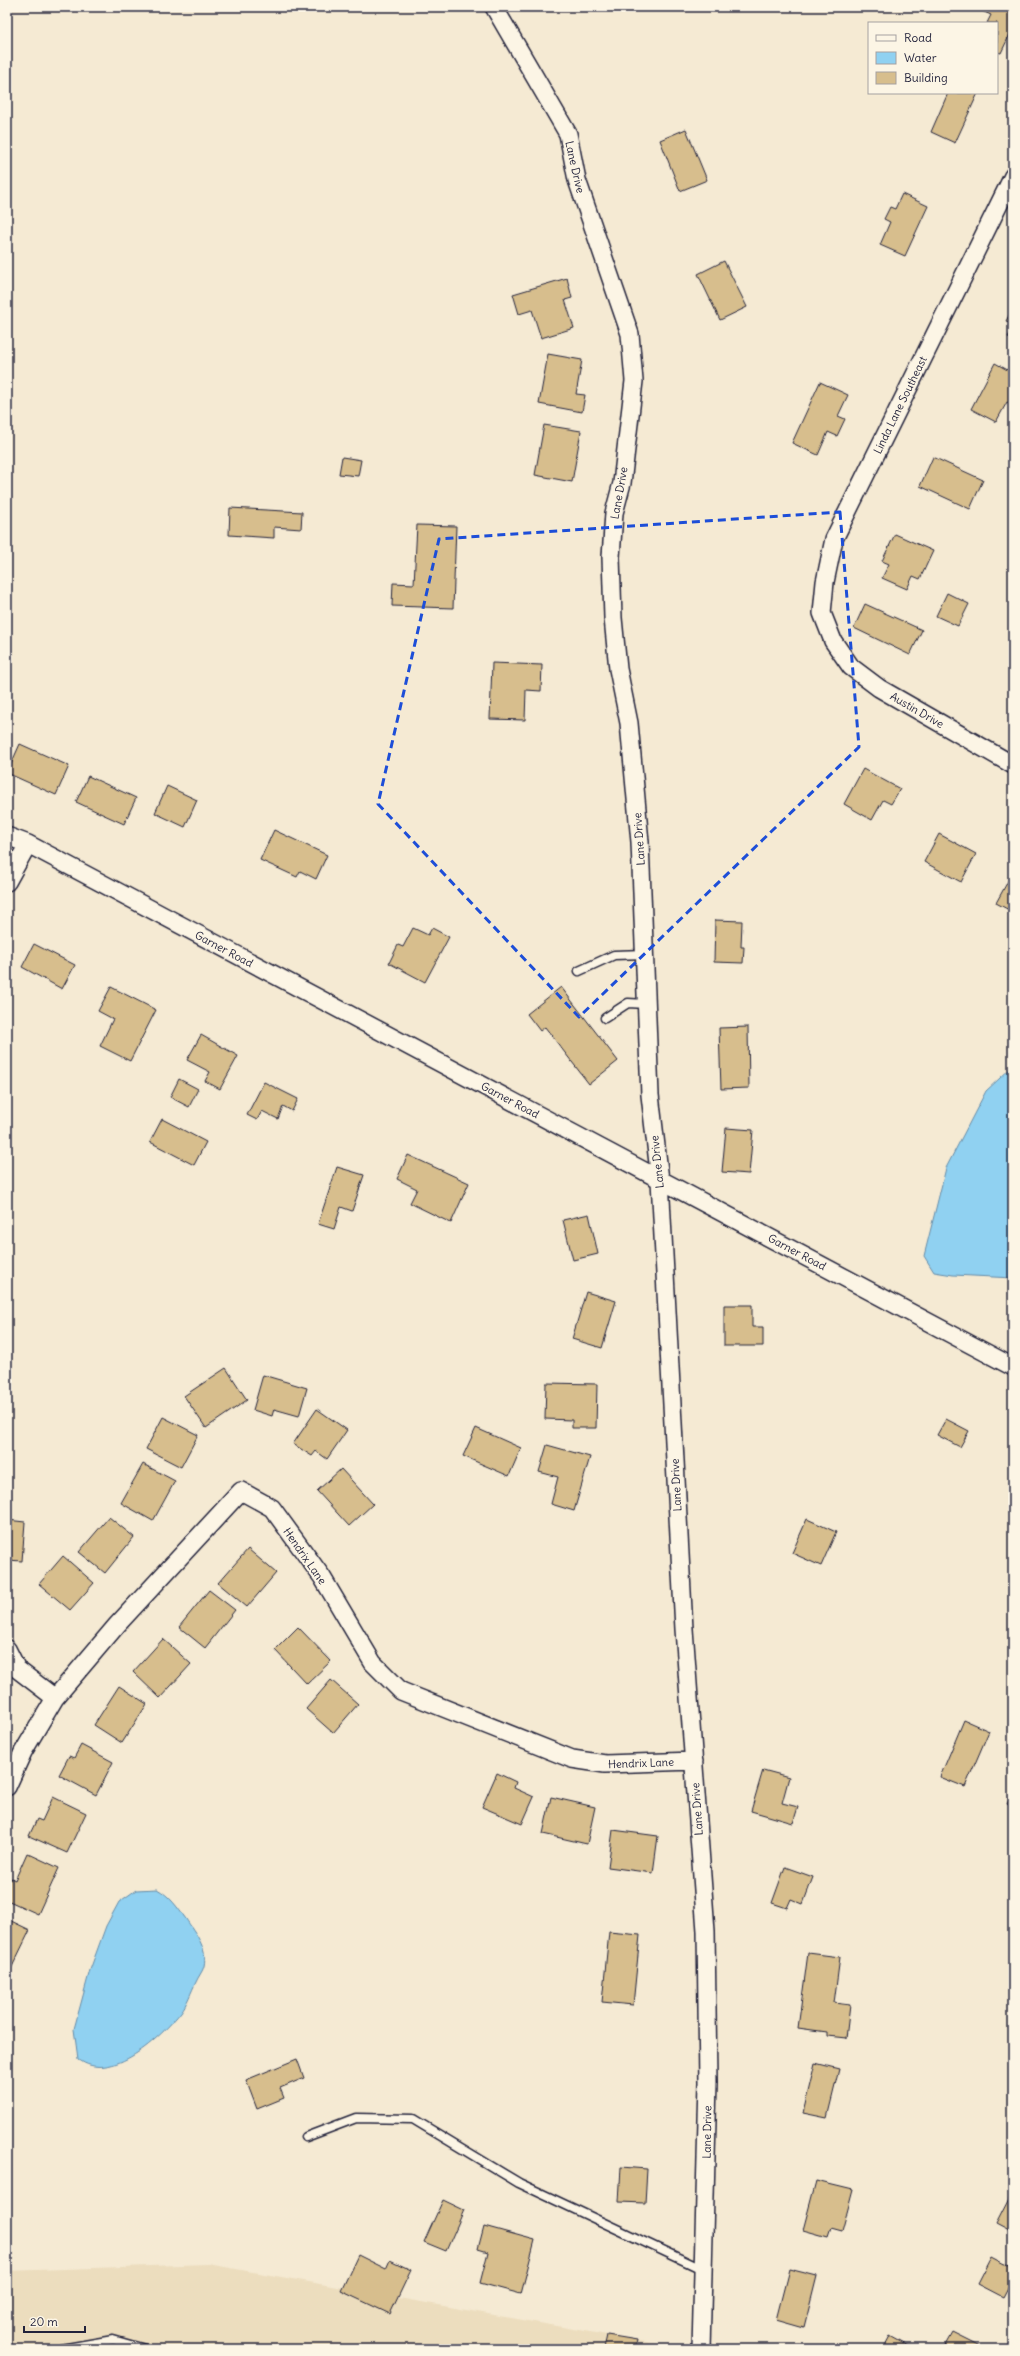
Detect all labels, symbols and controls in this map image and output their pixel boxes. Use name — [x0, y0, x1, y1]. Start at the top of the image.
legend — [868, 22, 998, 94]
text: Road — [904, 30, 932, 45]
text: Water — [904, 50, 937, 65]
text: Building — [904, 70, 948, 85]
street label: Lane Drive — [562, 140, 588, 195]
street label: Linda Lane Southeast — [870, 354, 930, 456]
street label: Lane Drive — [607, 466, 631, 520]
street label: Austin Drive — [888, 689, 946, 731]
street label: Lane Drive — [630, 812, 648, 866]
street label: Garner Road — [192, 928, 256, 970]
street label: Garner Road — [478, 1079, 542, 1121]
street label: Lane Drive — [647, 1135, 667, 1189]
street label: Garner Road — [765, 1231, 829, 1273]
street label: Lane Drive — [668, 1458, 684, 1512]
street label: Hendrix Lane — [280, 1525, 330, 1587]
street label: Hendrix Lane — [608, 1755, 674, 1771]
street label: Lane Drive — [688, 1782, 706, 1836]
street label: Lane Drive — [700, 2105, 714, 2159]
scale bar — [24, 2308, 85, 2334]
text: 20 m — [30, 2314, 58, 2329]

